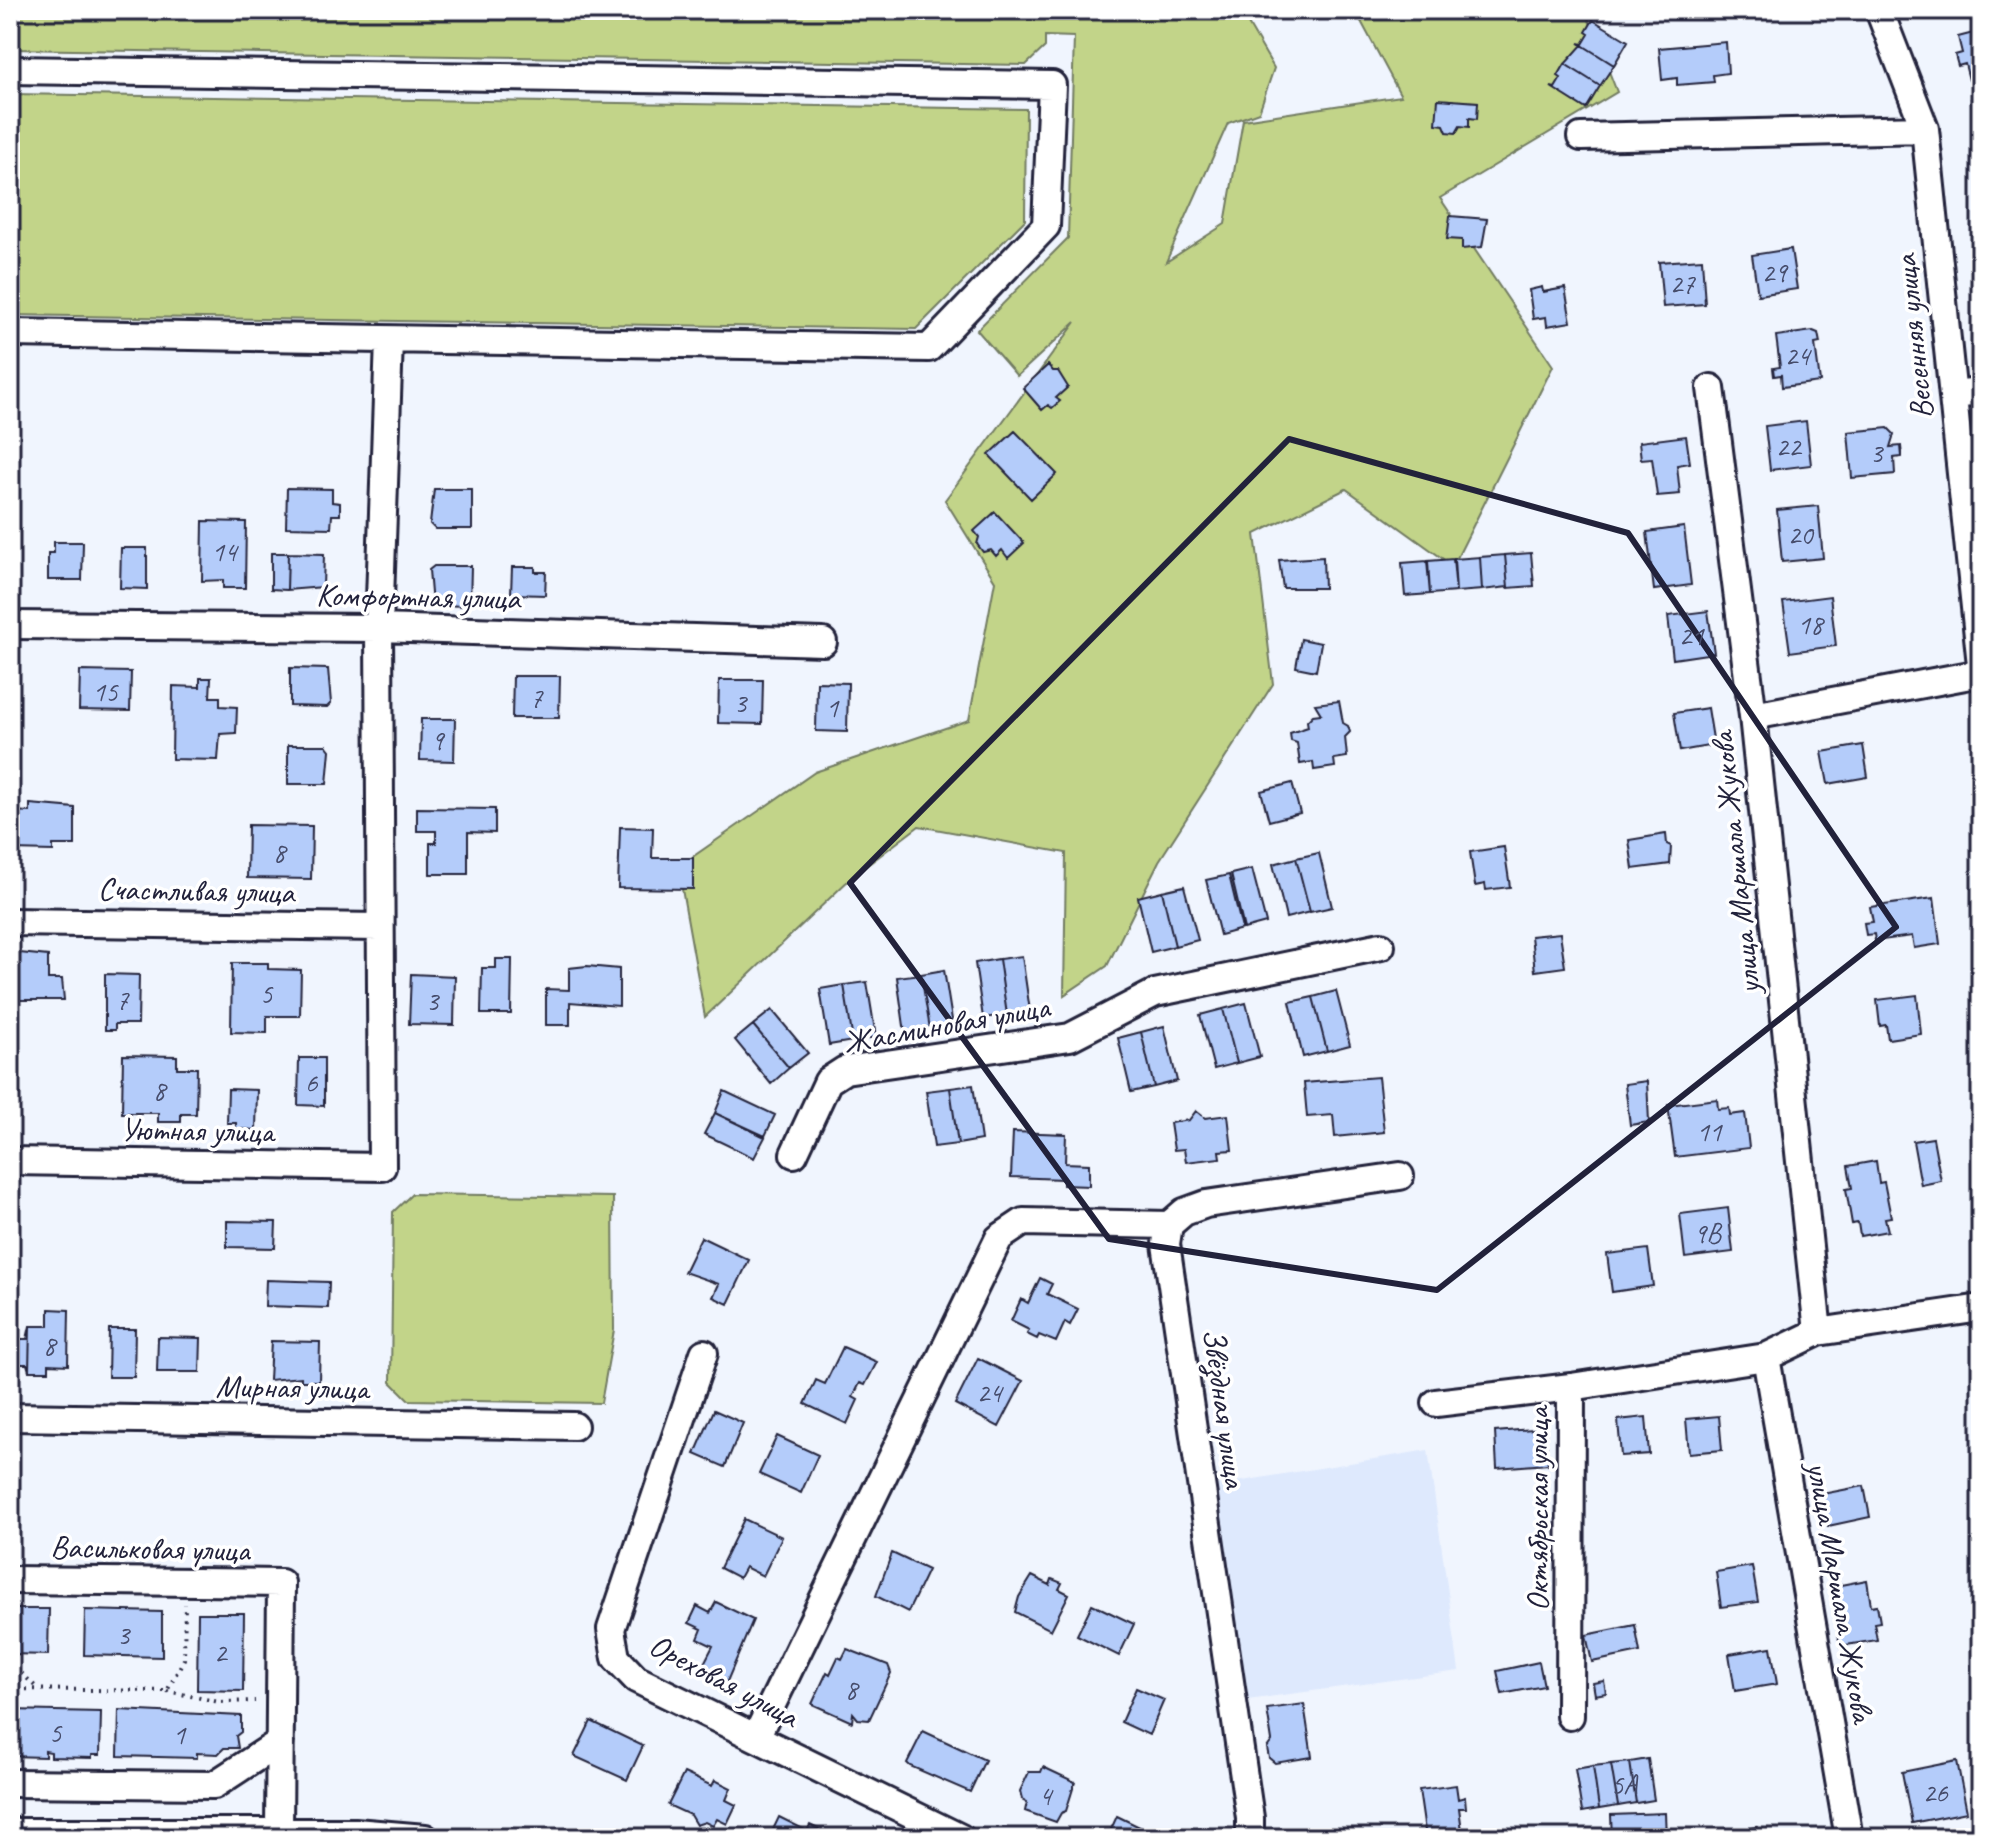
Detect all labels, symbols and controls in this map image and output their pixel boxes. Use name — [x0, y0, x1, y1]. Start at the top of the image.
street label: Весенняя улица — [1884, 251, 1942, 421]
house number: 29 — [1761, 255, 1789, 290]
house number: 27 — [1669, 266, 1696, 301]
house number: 24 — [1784, 338, 1812, 373]
house number: 22 — [1775, 429, 1803, 464]
house number: 3 — [1870, 435, 1885, 470]
house number: 20 — [1787, 517, 1815, 552]
house number: 14 — [211, 534, 239, 569]
street label: Комфортная улица — [316, 574, 522, 619]
house number: 18 — [1797, 607, 1825, 642]
house number: 21 — [1678, 618, 1705, 653]
house number: 15 — [92, 674, 119, 709]
house number: 7 — [530, 680, 544, 715]
house number: 3 — [734, 685, 749, 720]
house number: 1 — [826, 690, 840, 725]
house number: 9 — [431, 723, 446, 758]
street label: улица Маршала Жукова — [1701, 727, 1770, 998]
house number: 8 — [273, 835, 288, 870]
street label: Счастливая улица — [98, 868, 296, 913]
house number: 5 — [260, 976, 274, 1011]
house number: 7 — [116, 982, 130, 1017]
house number: 3 — [426, 983, 441, 1018]
street label: Жасминовая улица — [840, 986, 1054, 1063]
house number: 6 — [305, 1065, 319, 1100]
house number: 8 — [153, 1073, 168, 1108]
street label: Уютная улица — [120, 1109, 277, 1152]
house number: 11 — [1696, 1114, 1723, 1149]
house number: 9В — [1694, 1216, 1723, 1251]
street label: Звёздная улица — [1193, 1326, 1256, 1493]
house number: 8 — [43, 1328, 58, 1363]
street label: Мирная улица — [215, 1366, 371, 1409]
house number: 24 — [976, 1375, 1004, 1410]
street label: Октябрьская улица — [1517, 1404, 1558, 1611]
street label: улица Маршала Жукова — [1797, 1457, 1884, 1728]
street label: Васильковая улица — [50, 1526, 252, 1571]
house number: 3 — [117, 1617, 132, 1652]
street label: Ореховая улица — [642, 1624, 807, 1738]
house number: 2 — [214, 1635, 229, 1670]
house number: 8 — [845, 1672, 860, 1707]
house number: 5 — [49, 1715, 63, 1750]
house number: 1 — [173, 1717, 187, 1752]
house number: 5А — [1611, 1767, 1639, 1802]
house number: 26 — [1922, 1775, 1949, 1810]
house number: 4 — [1039, 1778, 1054, 1813]

